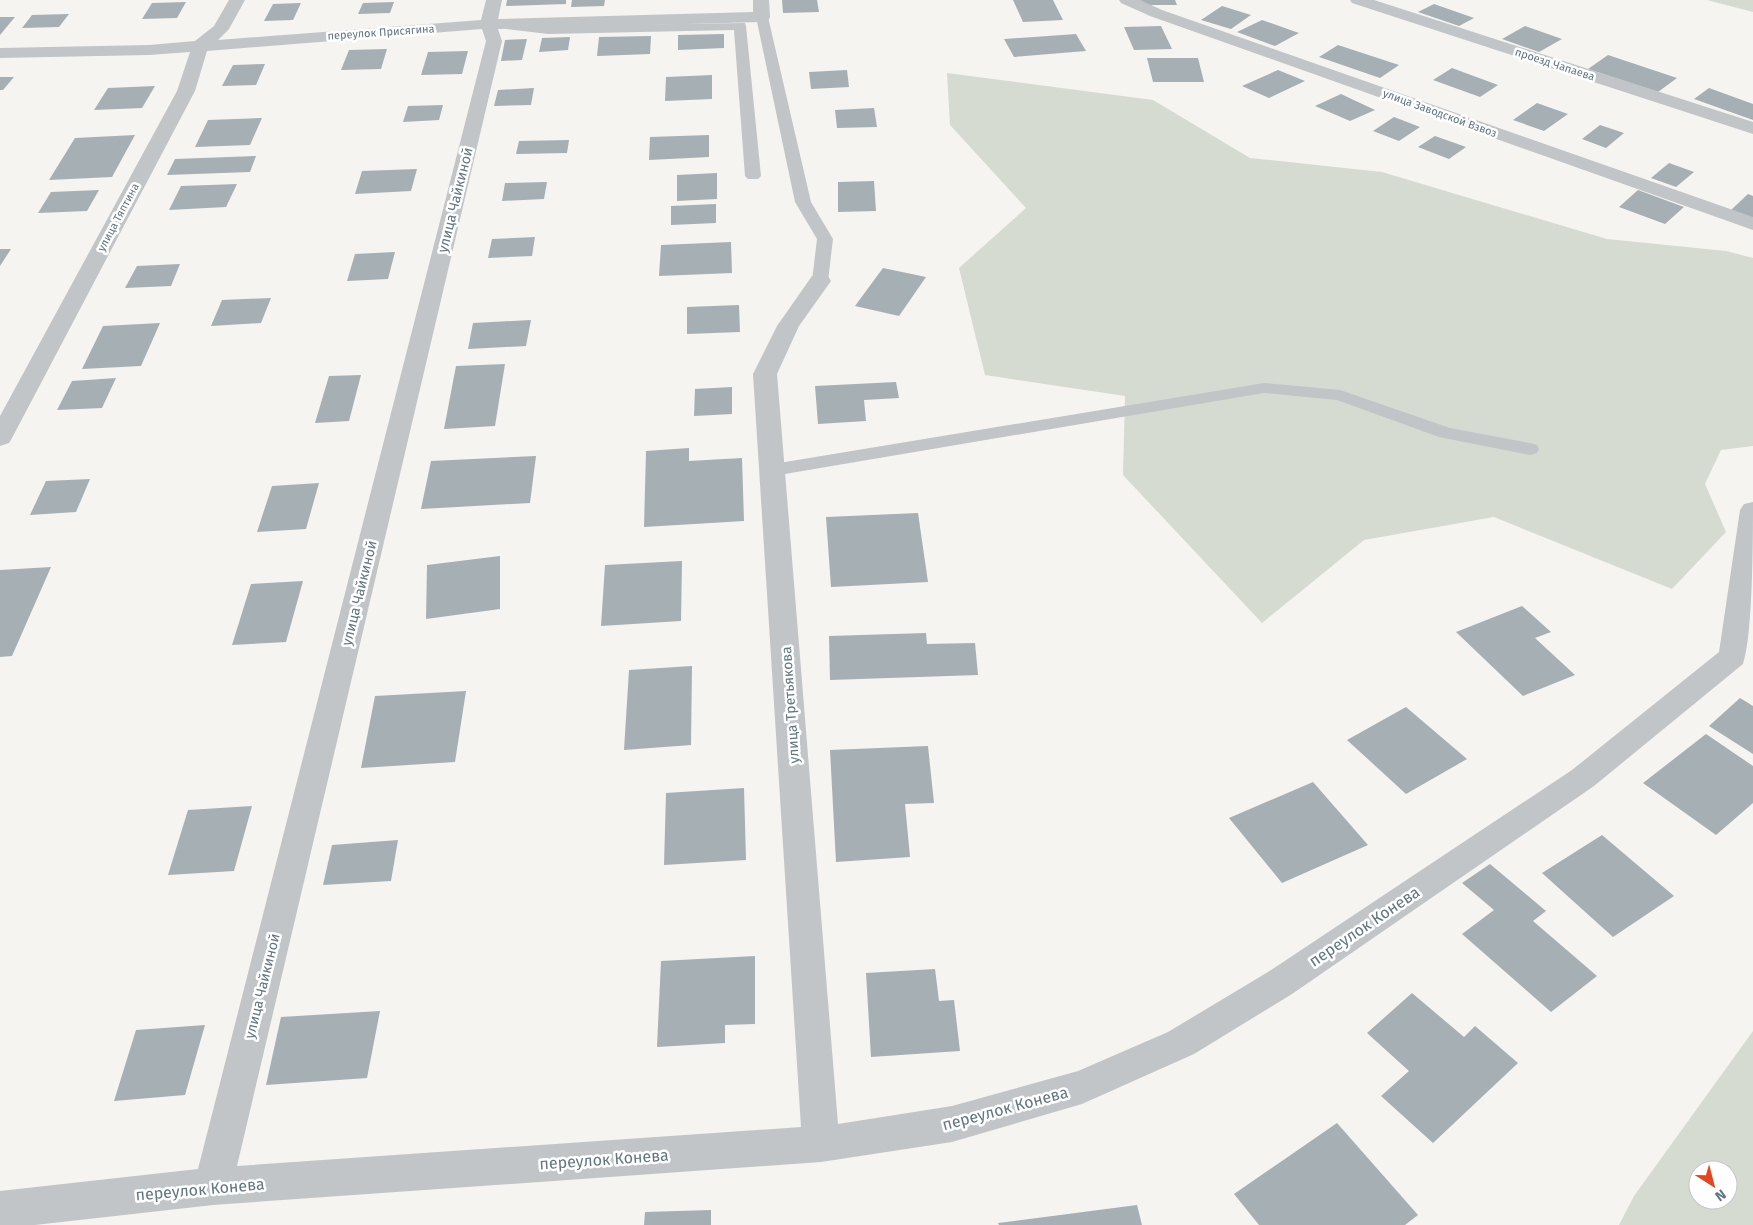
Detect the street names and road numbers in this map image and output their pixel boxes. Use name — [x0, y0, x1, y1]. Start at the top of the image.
street label: переулок Присягина — [327, 22, 435, 43]
street label: проезд Чапаева — [1513, 45, 1596, 83]
street label: улица Заводской Взвоз — [1381, 87, 1499, 140]
street label: улица Чайкиной — [434, 146, 477, 254]
street label: улица Тяптина — [95, 181, 142, 254]
street label: улица Чайкиной — [338, 539, 381, 647]
street label: улица Третьякова — [778, 646, 803, 764]
street label: переулок Конева — [1305, 882, 1423, 970]
street label: улица Чайкиной — [241, 932, 284, 1040]
street label: переулок Конева — [940, 1083, 1070, 1134]
street label: переулок Конева — [539, 1146, 669, 1173]
street label: переулок Конева — [135, 1174, 265, 1205]

